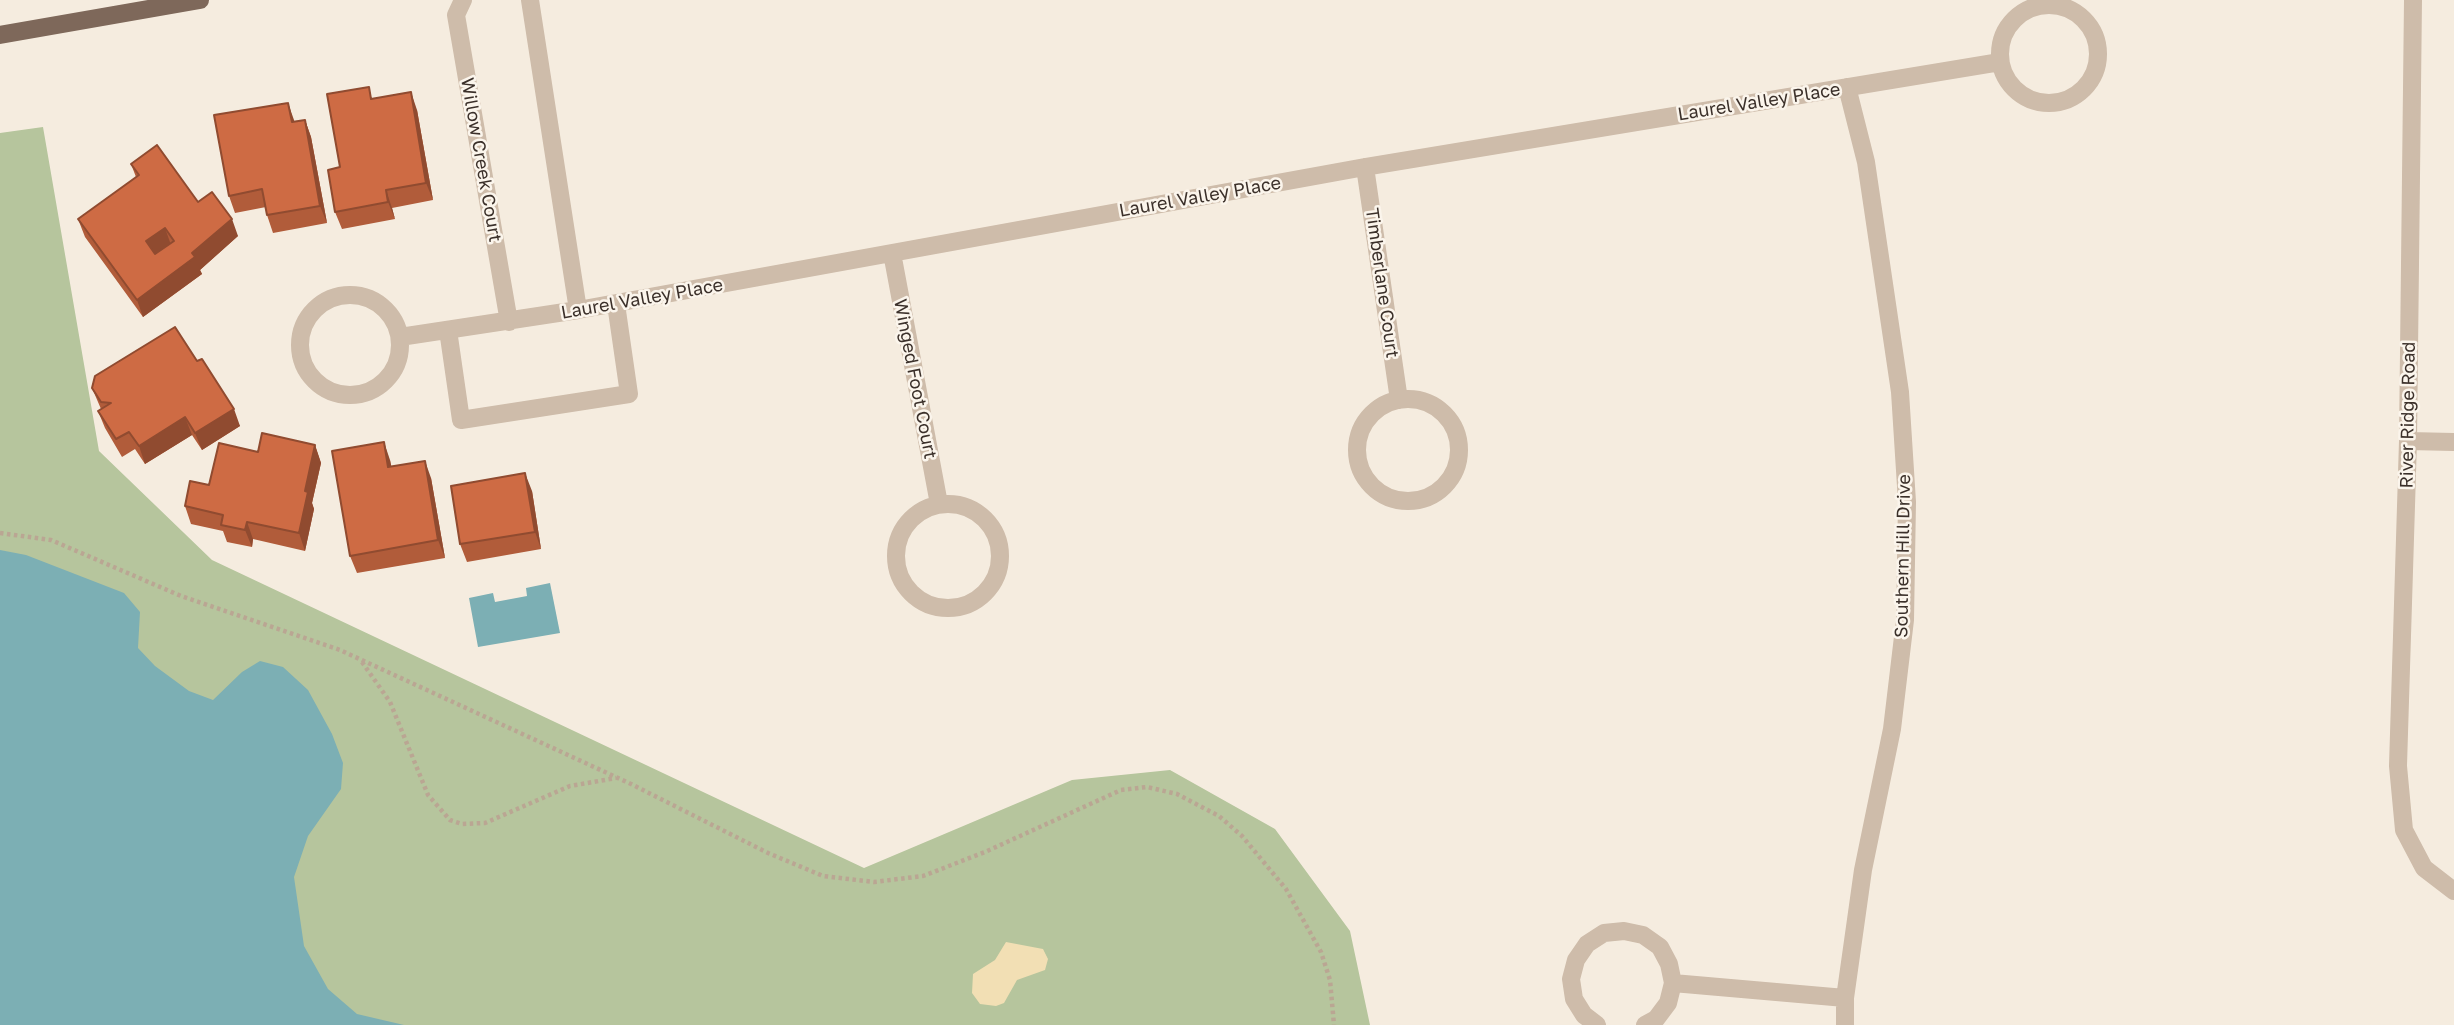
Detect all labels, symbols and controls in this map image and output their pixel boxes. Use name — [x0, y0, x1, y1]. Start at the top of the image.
street label: Willow Creek Court — [456, 76, 506, 244]
street label: Laurel Valley Place — [1676, 78, 1842, 126]
street label: Laurel Valley Place — [1117, 172, 1283, 222]
street label: Timberlane Court — [1361, 207, 1403, 359]
street label: Laurel Valley Place — [559, 274, 725, 324]
street label: Winged Foot Court — [889, 297, 941, 461]
street label: River Ridge Road — [2396, 341, 2420, 489]
street label: Southern Hill Drive — [1891, 474, 1915, 638]

